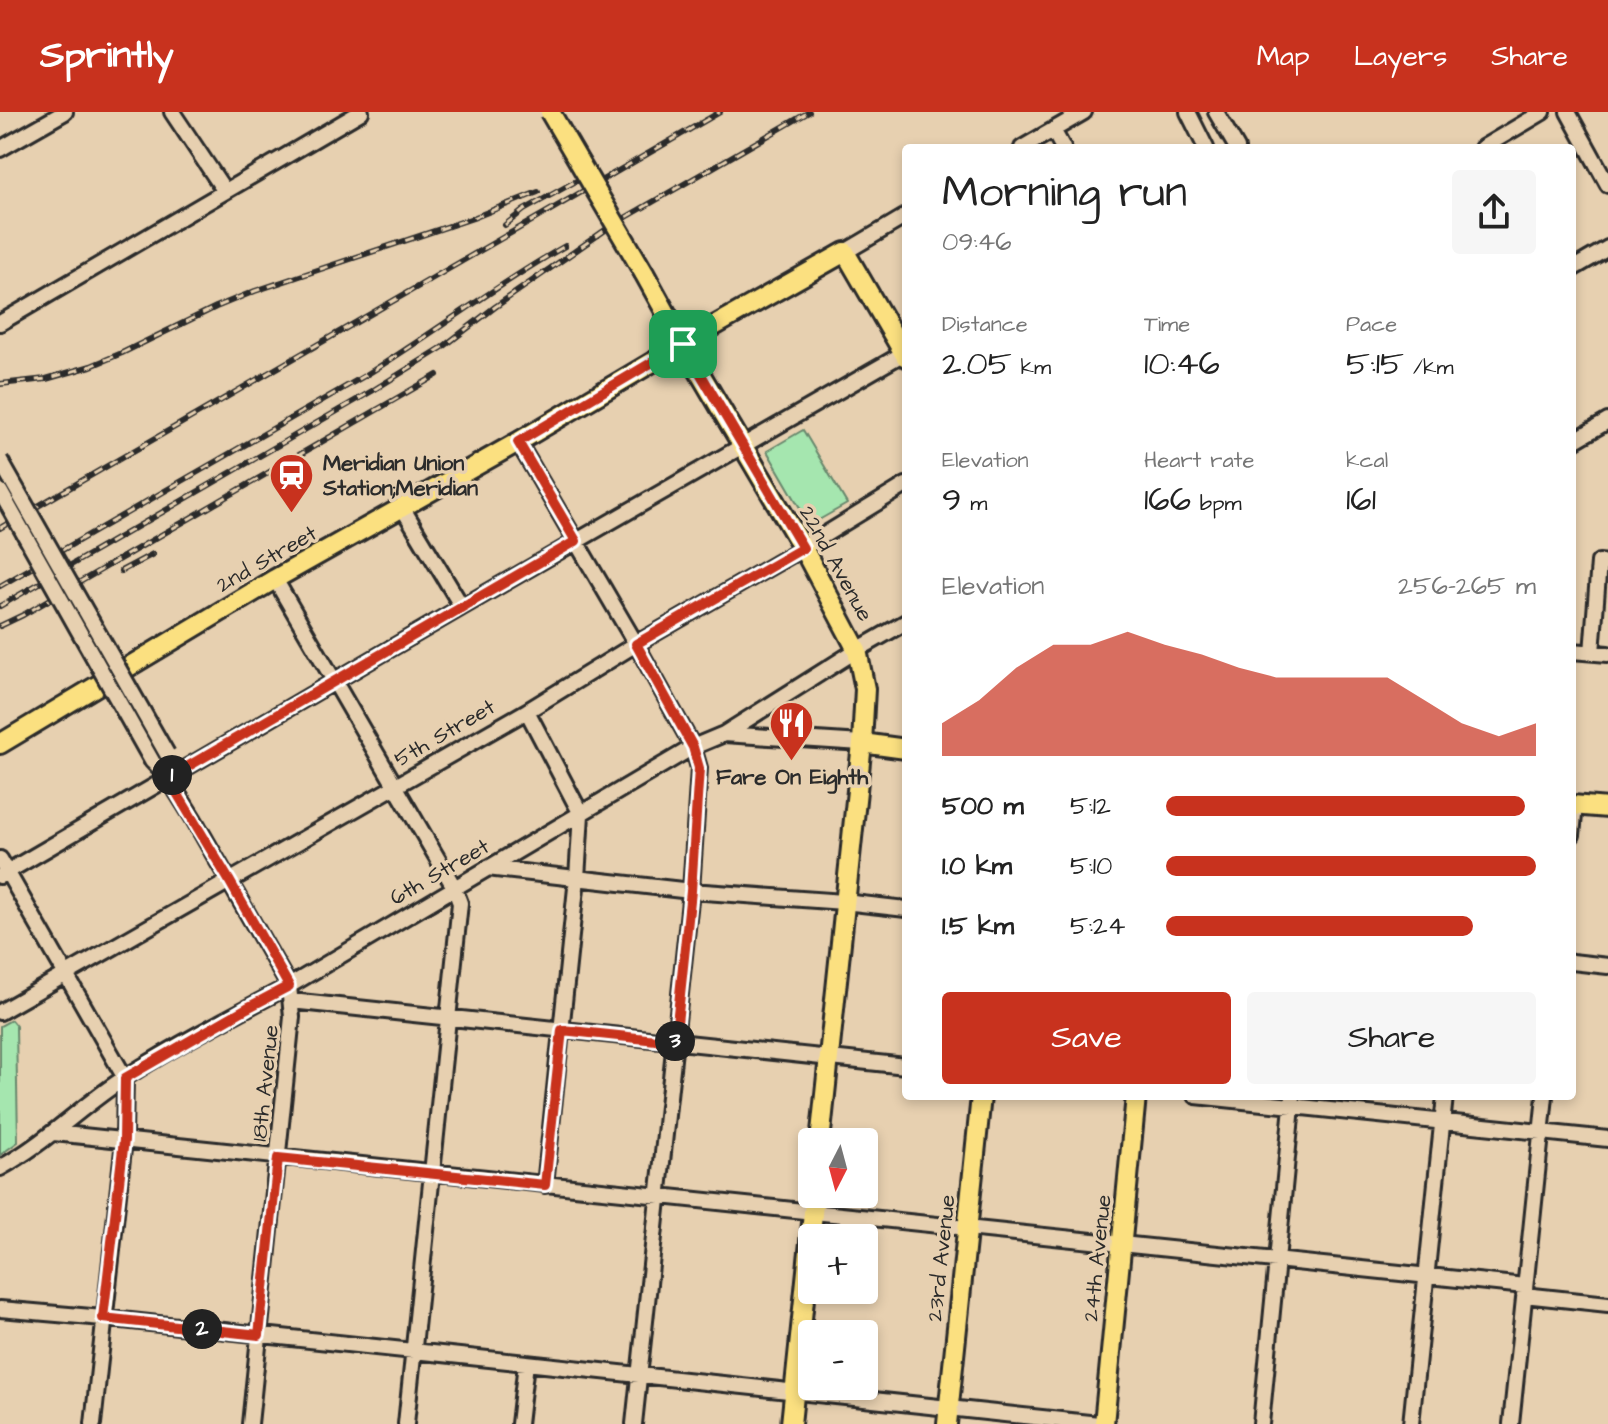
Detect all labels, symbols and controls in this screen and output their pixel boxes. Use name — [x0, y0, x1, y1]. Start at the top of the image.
text: Sprintly — [40, 30, 173, 82]
text: Map — [1257, 37, 1310, 76]
text: Layers — [1354, 37, 1447, 76]
text: Share — [1491, 37, 1568, 76]
text: Morning run — [942, 163, 1187, 224]
button: share — [1452, 170, 1536, 254]
text: 09:46 — [942, 224, 1012, 260]
text: Distance — [942, 309, 1028, 340]
text: Time — [1144, 309, 1190, 340]
text: Pace — [1346, 309, 1397, 340]
pin — [649, 310, 717, 378]
icon: arrive — [661, 322, 705, 366]
text: 2.05 — [942, 340, 1012, 388]
text: 10:46 — [1144, 340, 1220, 388]
text: 5:15 — [1346, 340, 1404, 388]
text: km — [1012, 352, 1051, 383]
text: /km — [1404, 352, 1454, 383]
text: Elevation — [942, 445, 1029, 476]
text: Heart rate — [1144, 445, 1254, 476]
text: kcal — [1346, 445, 1388, 476]
place label: Meridian Union Station;Meridian — [322, 448, 478, 504]
station icon: Meridian Union Station;Meridian — [268, 451, 316, 514]
text: 9 — [942, 476, 961, 524]
text: 166 — [1144, 476, 1191, 524]
text: 161 — [1346, 476, 1376, 524]
text: m — [961, 488, 987, 519]
text: bpm — [1191, 488, 1242, 519]
street label: 22nd Avenue — [791, 500, 880, 627]
street label: 2nd Street — [211, 518, 323, 601]
text: Elevation — [942, 568, 1044, 604]
text: 256–265 m — [1398, 568, 1536, 604]
street label: 5th Street — [388, 692, 501, 775]
restaurant icon: Fare On Eighth — [768, 699, 816, 762]
pin: 1 — [152, 755, 192, 795]
text: 1 — [171, 759, 173, 790]
place label: Fare On Eighth — [716, 762, 869, 794]
text: 500 m — [942, 788, 1024, 824]
text: 5:12 — [1070, 788, 1111, 824]
street label: 6th Street — [384, 831, 495, 913]
text: 1.0 km — [942, 848, 1012, 884]
text: 5:10 — [1070, 848, 1112, 884]
text: 1.5 km — [942, 908, 1014, 944]
text: 5:24 — [1070, 908, 1125, 944]
button: Save — [942, 992, 1231, 1084]
button: Share — [1247, 992, 1536, 1084]
pin: 3 — [655, 1021, 695, 1061]
street label: 18th Avenue — [244, 1023, 287, 1143]
text: 3 — [669, 1025, 681, 1056]
north arrow — [798, 1128, 878, 1208]
map controls — [798, 1128, 878, 1400]
street label: 23rd Avenue — [919, 1193, 964, 1323]
street label: 24th Avenue — [1075, 1193, 1120, 1323]
button: + — [798, 1224, 878, 1304]
pin: 2 — [182, 1309, 222, 1349]
text: 2 — [196, 1313, 208, 1344]
button: − — [798, 1320, 878, 1400]

